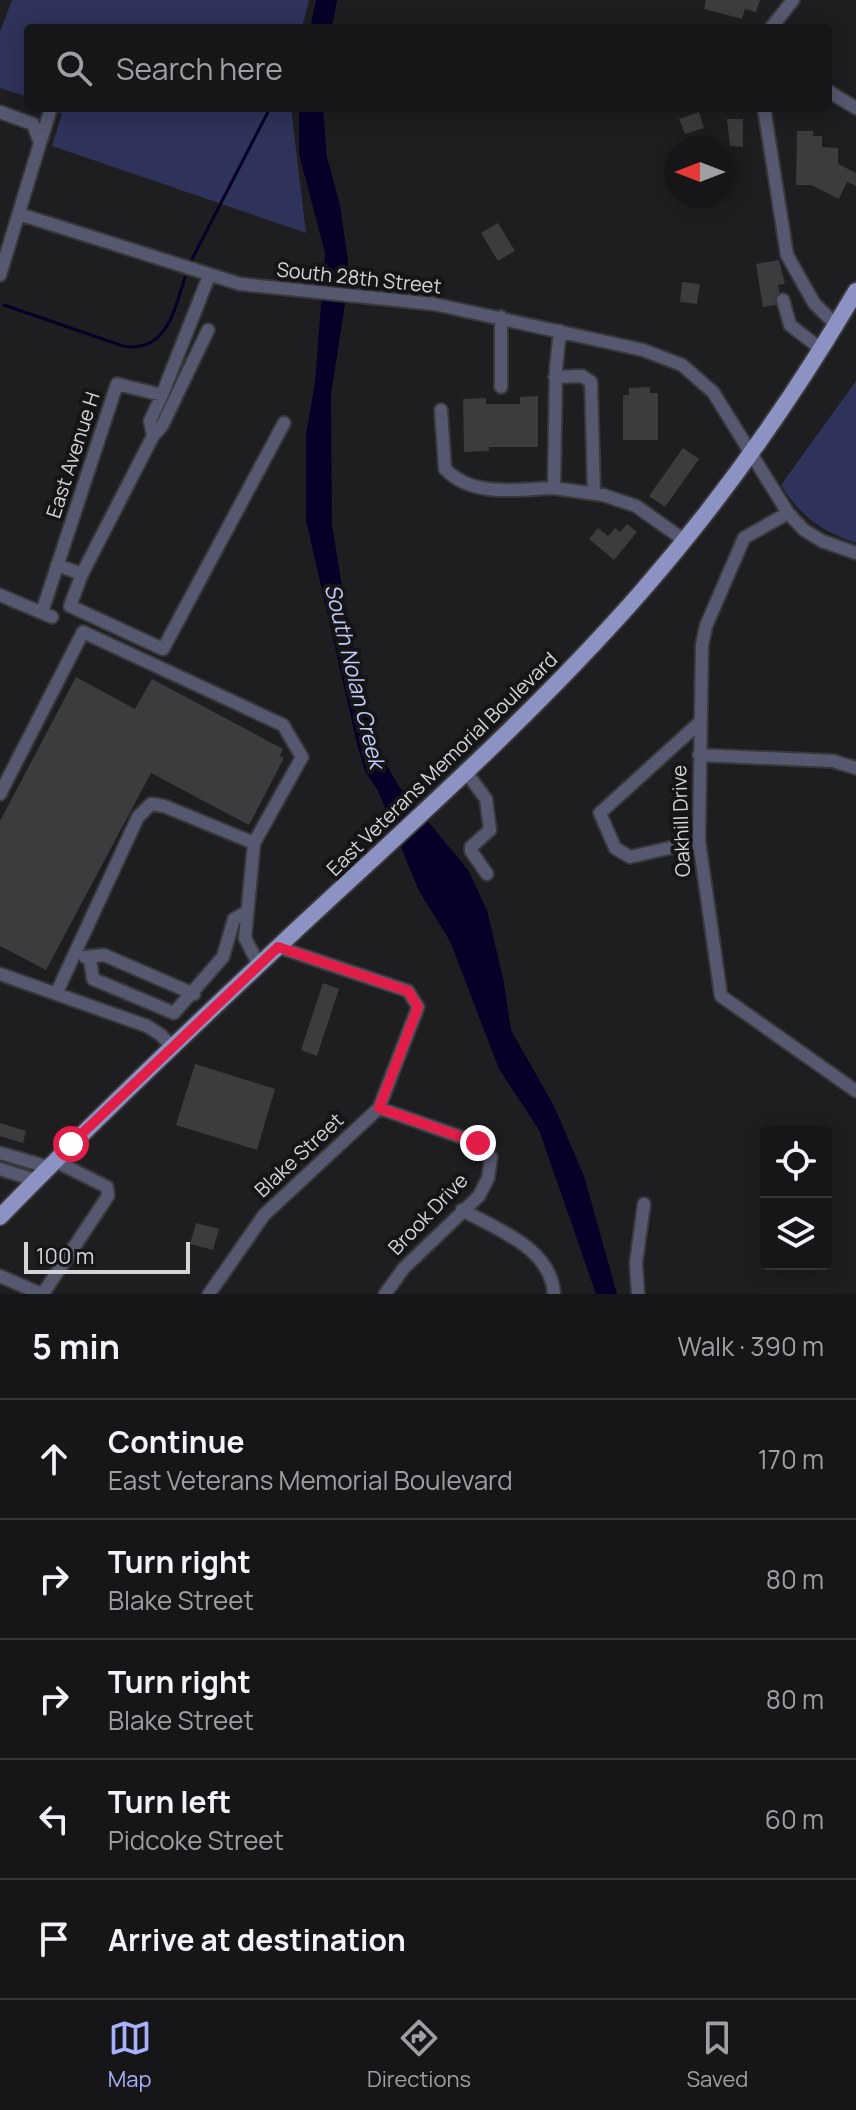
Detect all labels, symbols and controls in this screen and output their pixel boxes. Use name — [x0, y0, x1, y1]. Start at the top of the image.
search box — [24, 24, 832, 112]
icon: search — [52, 46, 96, 90]
text: Search here — [116, 48, 283, 89]
north arrow — [664, 136, 736, 208]
street label: South 28th Street — [275, 255, 443, 300]
street label: East Avenue H — [39, 388, 106, 521]
water label: South Nolan Creek — [318, 581, 393, 774]
street label: East Veterans Memorial Boulevard — [320, 646, 563, 881]
street label: Oakhill Drive — [665, 765, 696, 878]
street label: Blake Street — [248, 1106, 349, 1203]
route end — [460, 1125, 496, 1161]
route start — [53, 1126, 89, 1162]
map controls — [760, 1126, 832, 1270]
button: locate — [760, 1126, 832, 1198]
street label: Brook Drive — [382, 1167, 473, 1260]
button: layers — [760, 1198, 832, 1270]
scale bar — [24, 1238, 190, 1274]
text: 100 m — [36, 1241, 94, 1271]
text: 5 min — [32, 1323, 120, 1369]
text: Walk · 390 m — [678, 1328, 824, 1364]
text: Continue — [108, 1421, 244, 1462]
icon: ahead — [32, 1437, 76, 1481]
text: 170 m — [758, 1441, 824, 1477]
text: East Veterans Memorial Boulevard — [108, 1462, 513, 1498]
text: Turn right — [108, 1541, 251, 1582]
icon: right — [32, 1557, 76, 1601]
text: 80 m — [766, 1561, 824, 1597]
text: Blake Street — [108, 1582, 254, 1618]
text: Turn right — [108, 1661, 251, 1702]
icon: right — [32, 1677, 76, 1721]
text: 80 m — [766, 1681, 824, 1717]
text: Blake Street — [108, 1702, 254, 1738]
text: Turn left — [108, 1781, 231, 1822]
icon: left — [32, 1797, 76, 1841]
text: 60 m — [765, 1801, 824, 1837]
text: Pidcoke Street — [108, 1822, 284, 1858]
icon: arrive — [32, 1917, 76, 1961]
text: Arrive at destination — [108, 1919, 406, 1960]
tab: Map — [108, 2016, 152, 2094]
tab: Directions — [367, 2016, 471, 2094]
tab: Saved — [686, 2016, 748, 2094]

